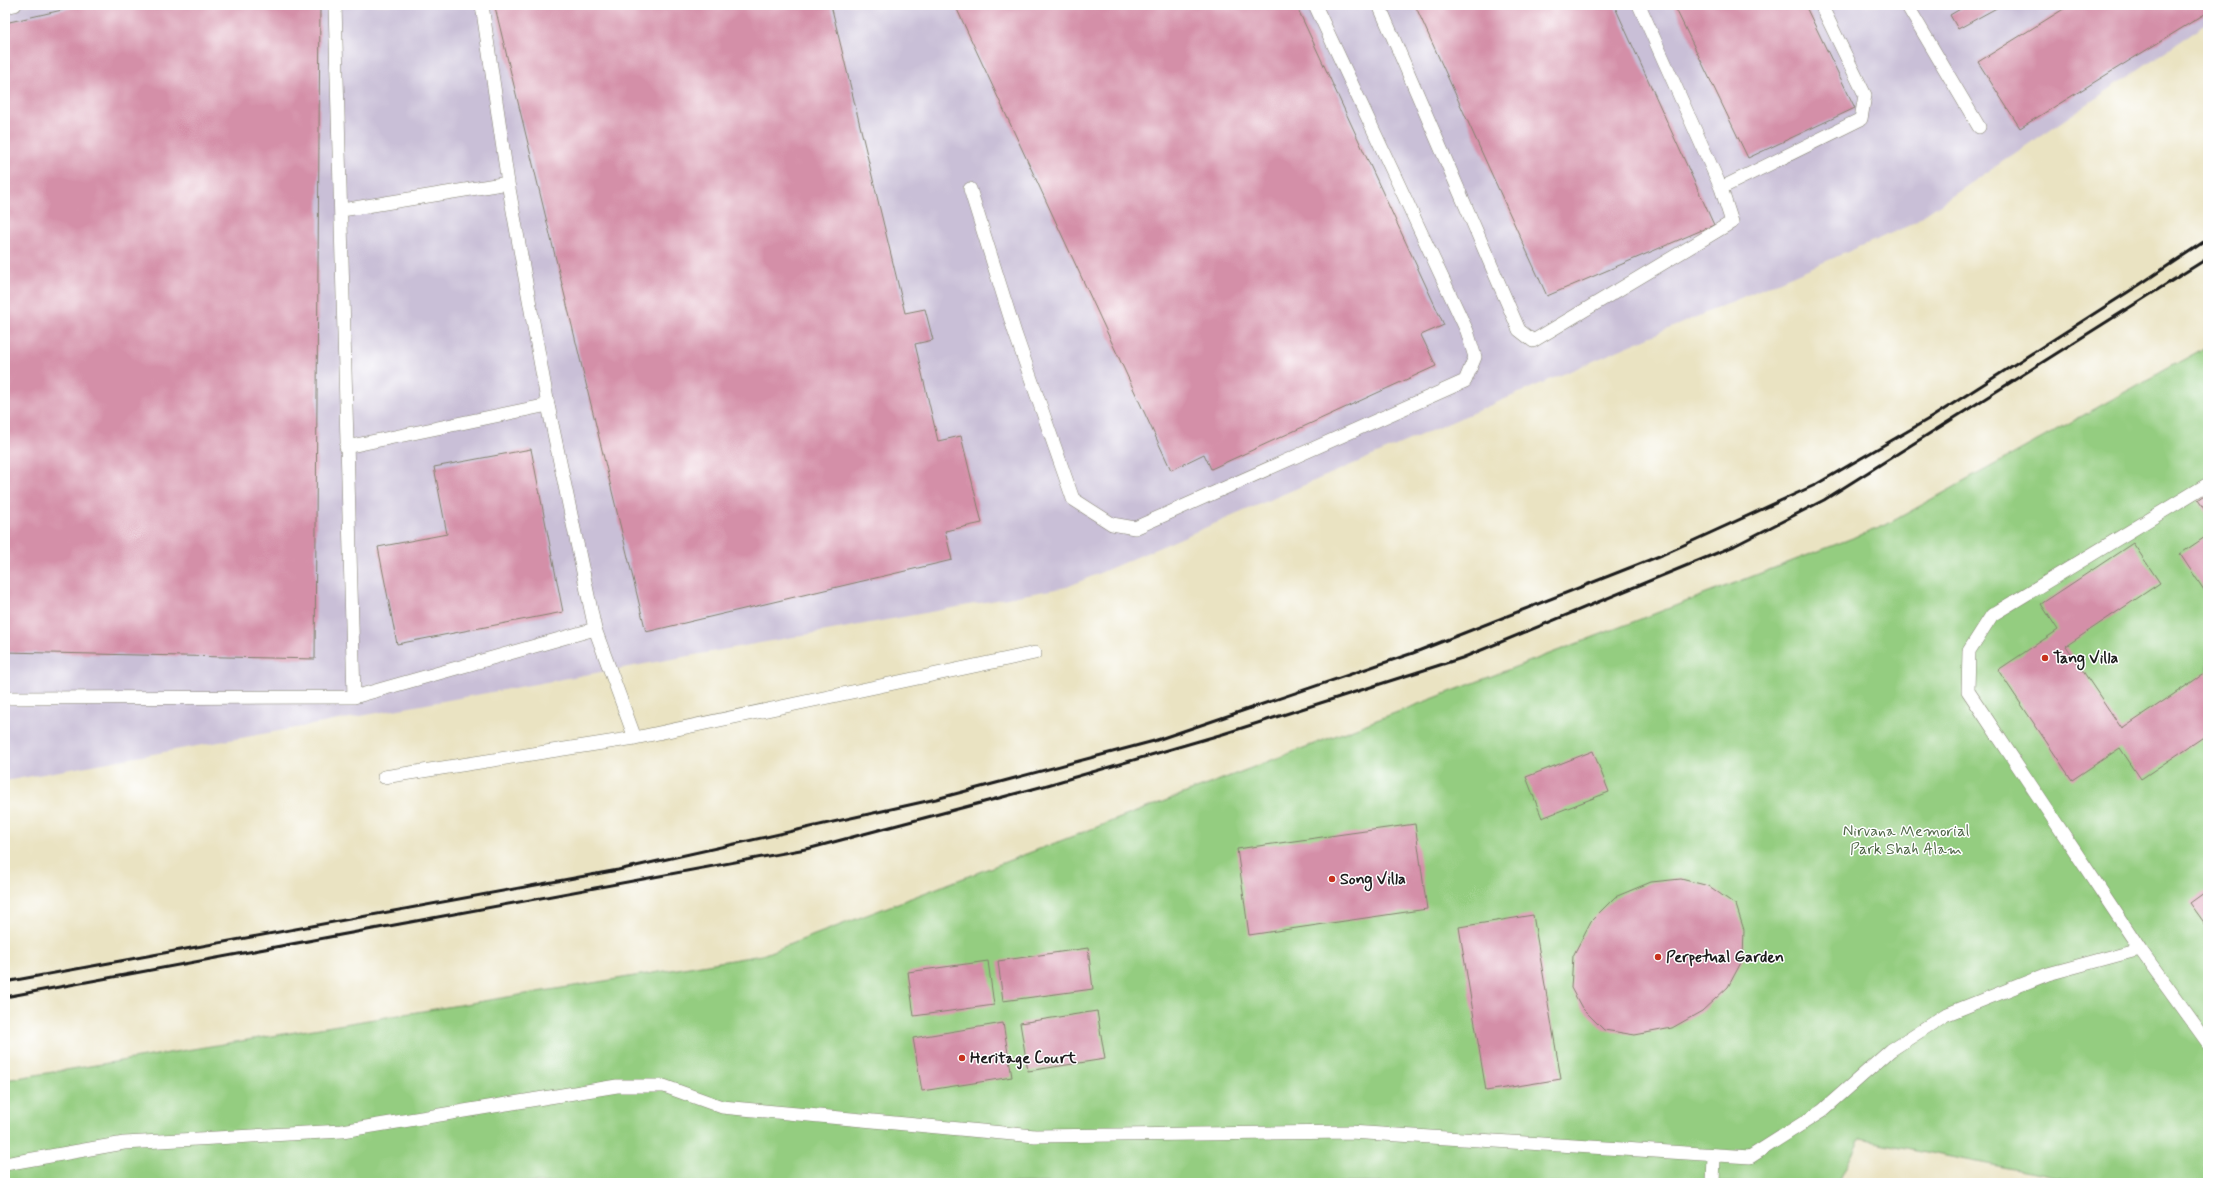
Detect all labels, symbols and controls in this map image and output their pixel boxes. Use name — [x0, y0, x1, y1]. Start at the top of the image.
place label: Tang Villa — [2053, 648, 2118, 671]
marker: Tang Villa — [2040, 653, 2050, 663]
park label: Nirvana Memorial Park Shah Alam — [1843, 821, 1969, 860]
place label: Song Villa — [1340, 869, 1406, 892]
marker: Song Villa — [1327, 874, 1337, 884]
place label: Perpetual Garden — [1666, 947, 1784, 968]
marker: Perpetual Garden — [1653, 952, 1663, 962]
place label: Heritage Court — [970, 1048, 1077, 1070]
marker: Heritage Court — [957, 1053, 967, 1063]

